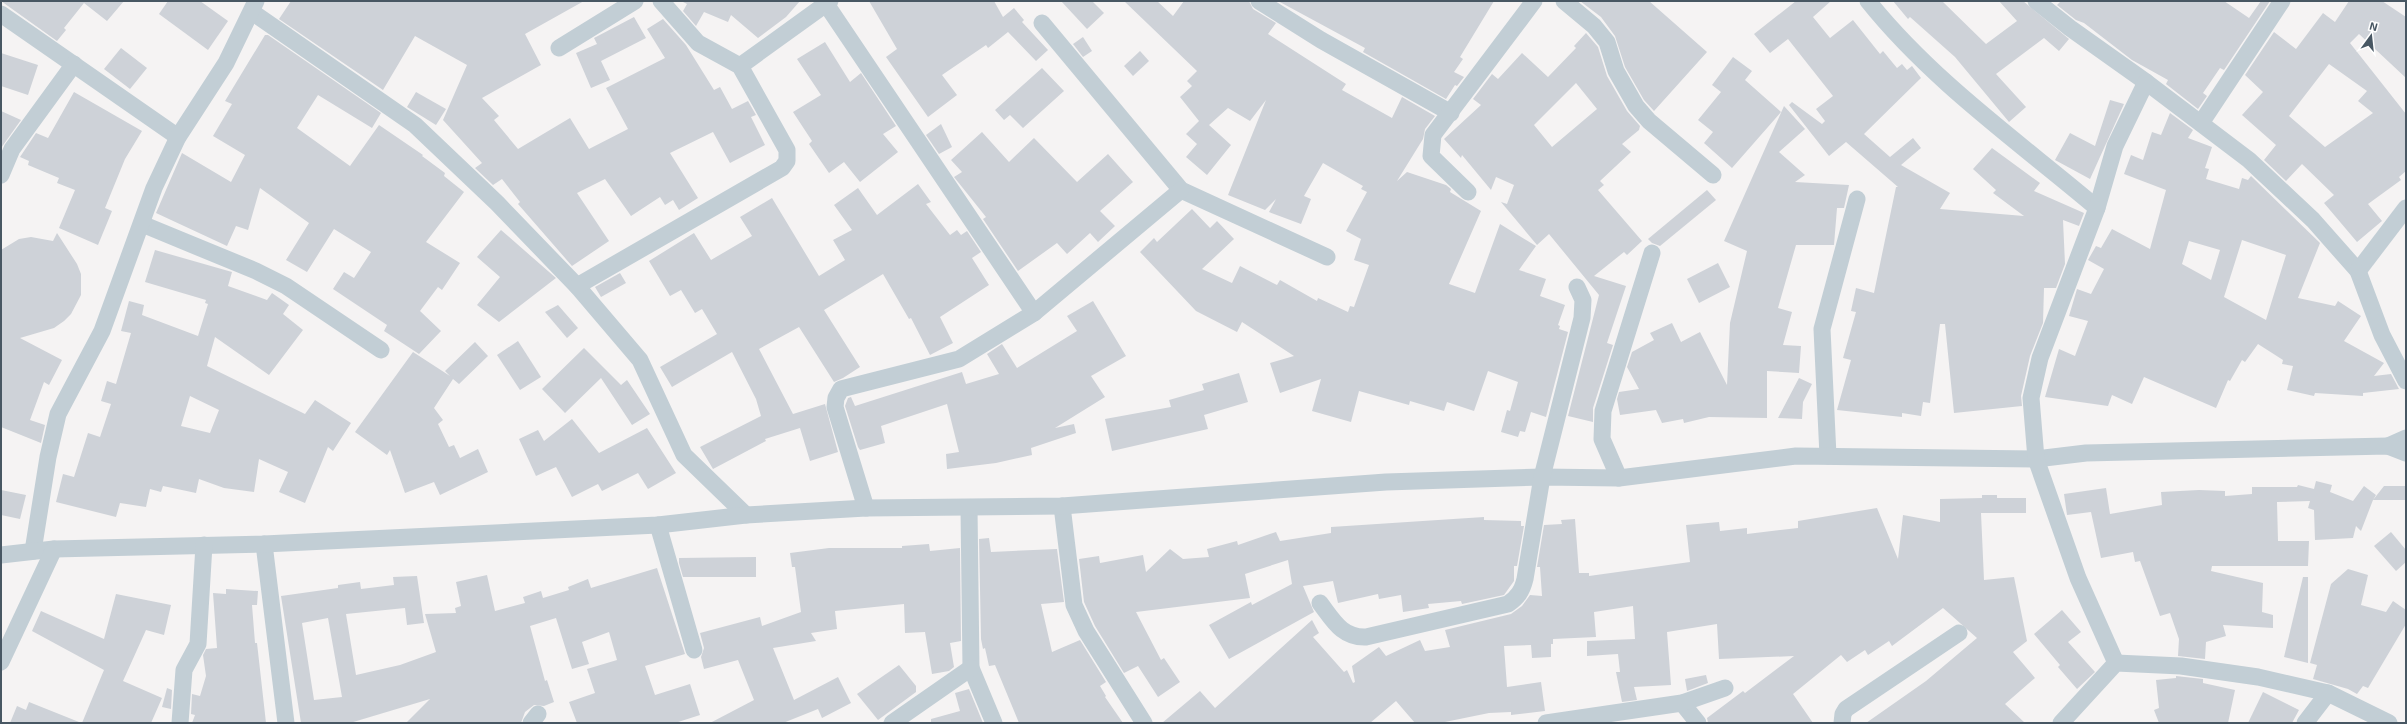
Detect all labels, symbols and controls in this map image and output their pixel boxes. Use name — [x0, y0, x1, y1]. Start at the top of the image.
north arrow — [2351, 16, 2391, 56]
text: N — [2368, 19, 2379, 33]

